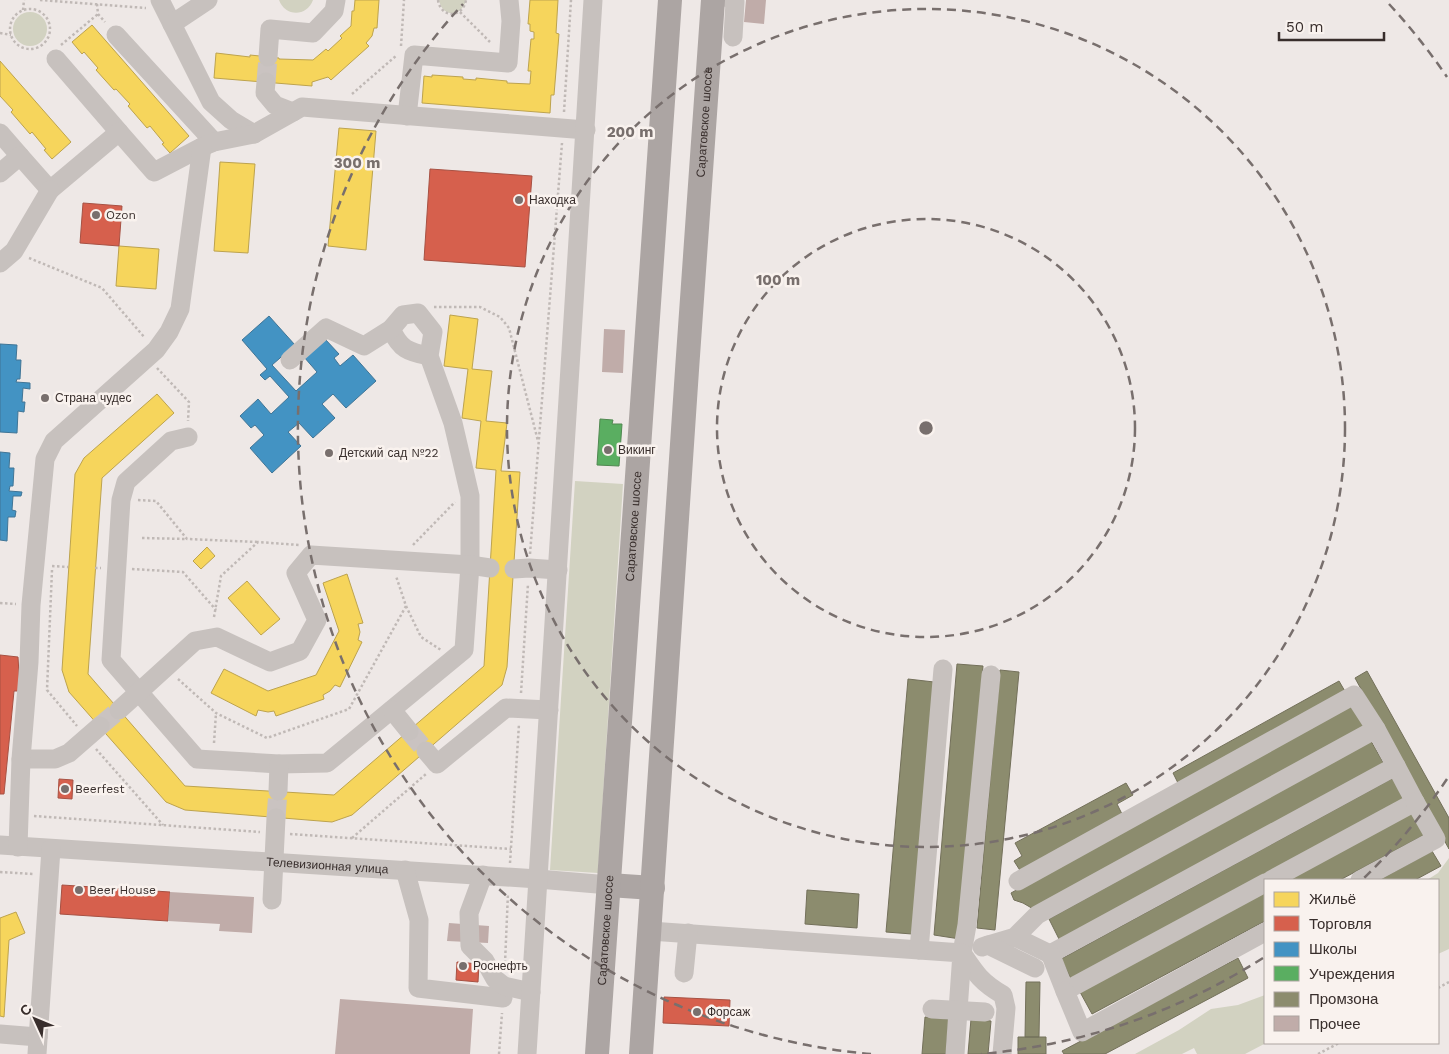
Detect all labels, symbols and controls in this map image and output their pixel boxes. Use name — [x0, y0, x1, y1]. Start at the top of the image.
scale bar — [1279, 10, 1384, 42]
text: 50 m — [1286, 18, 1323, 36]
street label: Саратовское шоссе — [694, 66, 715, 178]
text: 200 m — [607, 123, 653, 141]
text: 300 m — [334, 154, 380, 172]
place label: Находка — [529, 193, 576, 207]
marker: Находка — [513, 194, 525, 206]
place label: Ozon — [106, 208, 136, 222]
marker: Ozon — [90, 209, 102, 221]
text: 100 m — [756, 271, 800, 289]
place label: Страна чудес — [55, 391, 131, 405]
marker: Страна чудес — [39, 392, 51, 404]
centre of rings — [917, 419, 935, 437]
place label: Викинг — [618, 443, 656, 457]
marker: Викинг — [602, 444, 614, 456]
place label: Детский сад №22 — [339, 446, 438, 460]
marker: Детский сад №22 — [323, 447, 335, 459]
street label: Саратовское шоссе — [623, 470, 644, 582]
place label: Beerfest — [75, 782, 124, 796]
marker: Beerfest — [59, 783, 71, 795]
street label: Телевизионная улица — [266, 855, 389, 877]
street label: Саратовское шоссе — [595, 874, 616, 986]
legend — [1264, 879, 1439, 1044]
place label: Beer House — [89, 883, 156, 897]
marker: Beer House — [73, 884, 85, 896]
text: Жильё — [1309, 890, 1356, 908]
text: Торговля — [1309, 915, 1372, 933]
text: Школы — [1309, 940, 1357, 958]
place label: Роснефть — [473, 959, 528, 973]
marker: Роснефть — [457, 960, 469, 972]
text: Учреждения — [1309, 965, 1395, 983]
text: Промзона — [1309, 990, 1379, 1008]
north arrow — [10, 994, 60, 1044]
text: С — [16, 1001, 35, 1019]
place label: Форсаж — [707, 1005, 750, 1019]
marker: Форсаж — [691, 1006, 703, 1018]
text: Прочее — [1309, 1015, 1361, 1033]

